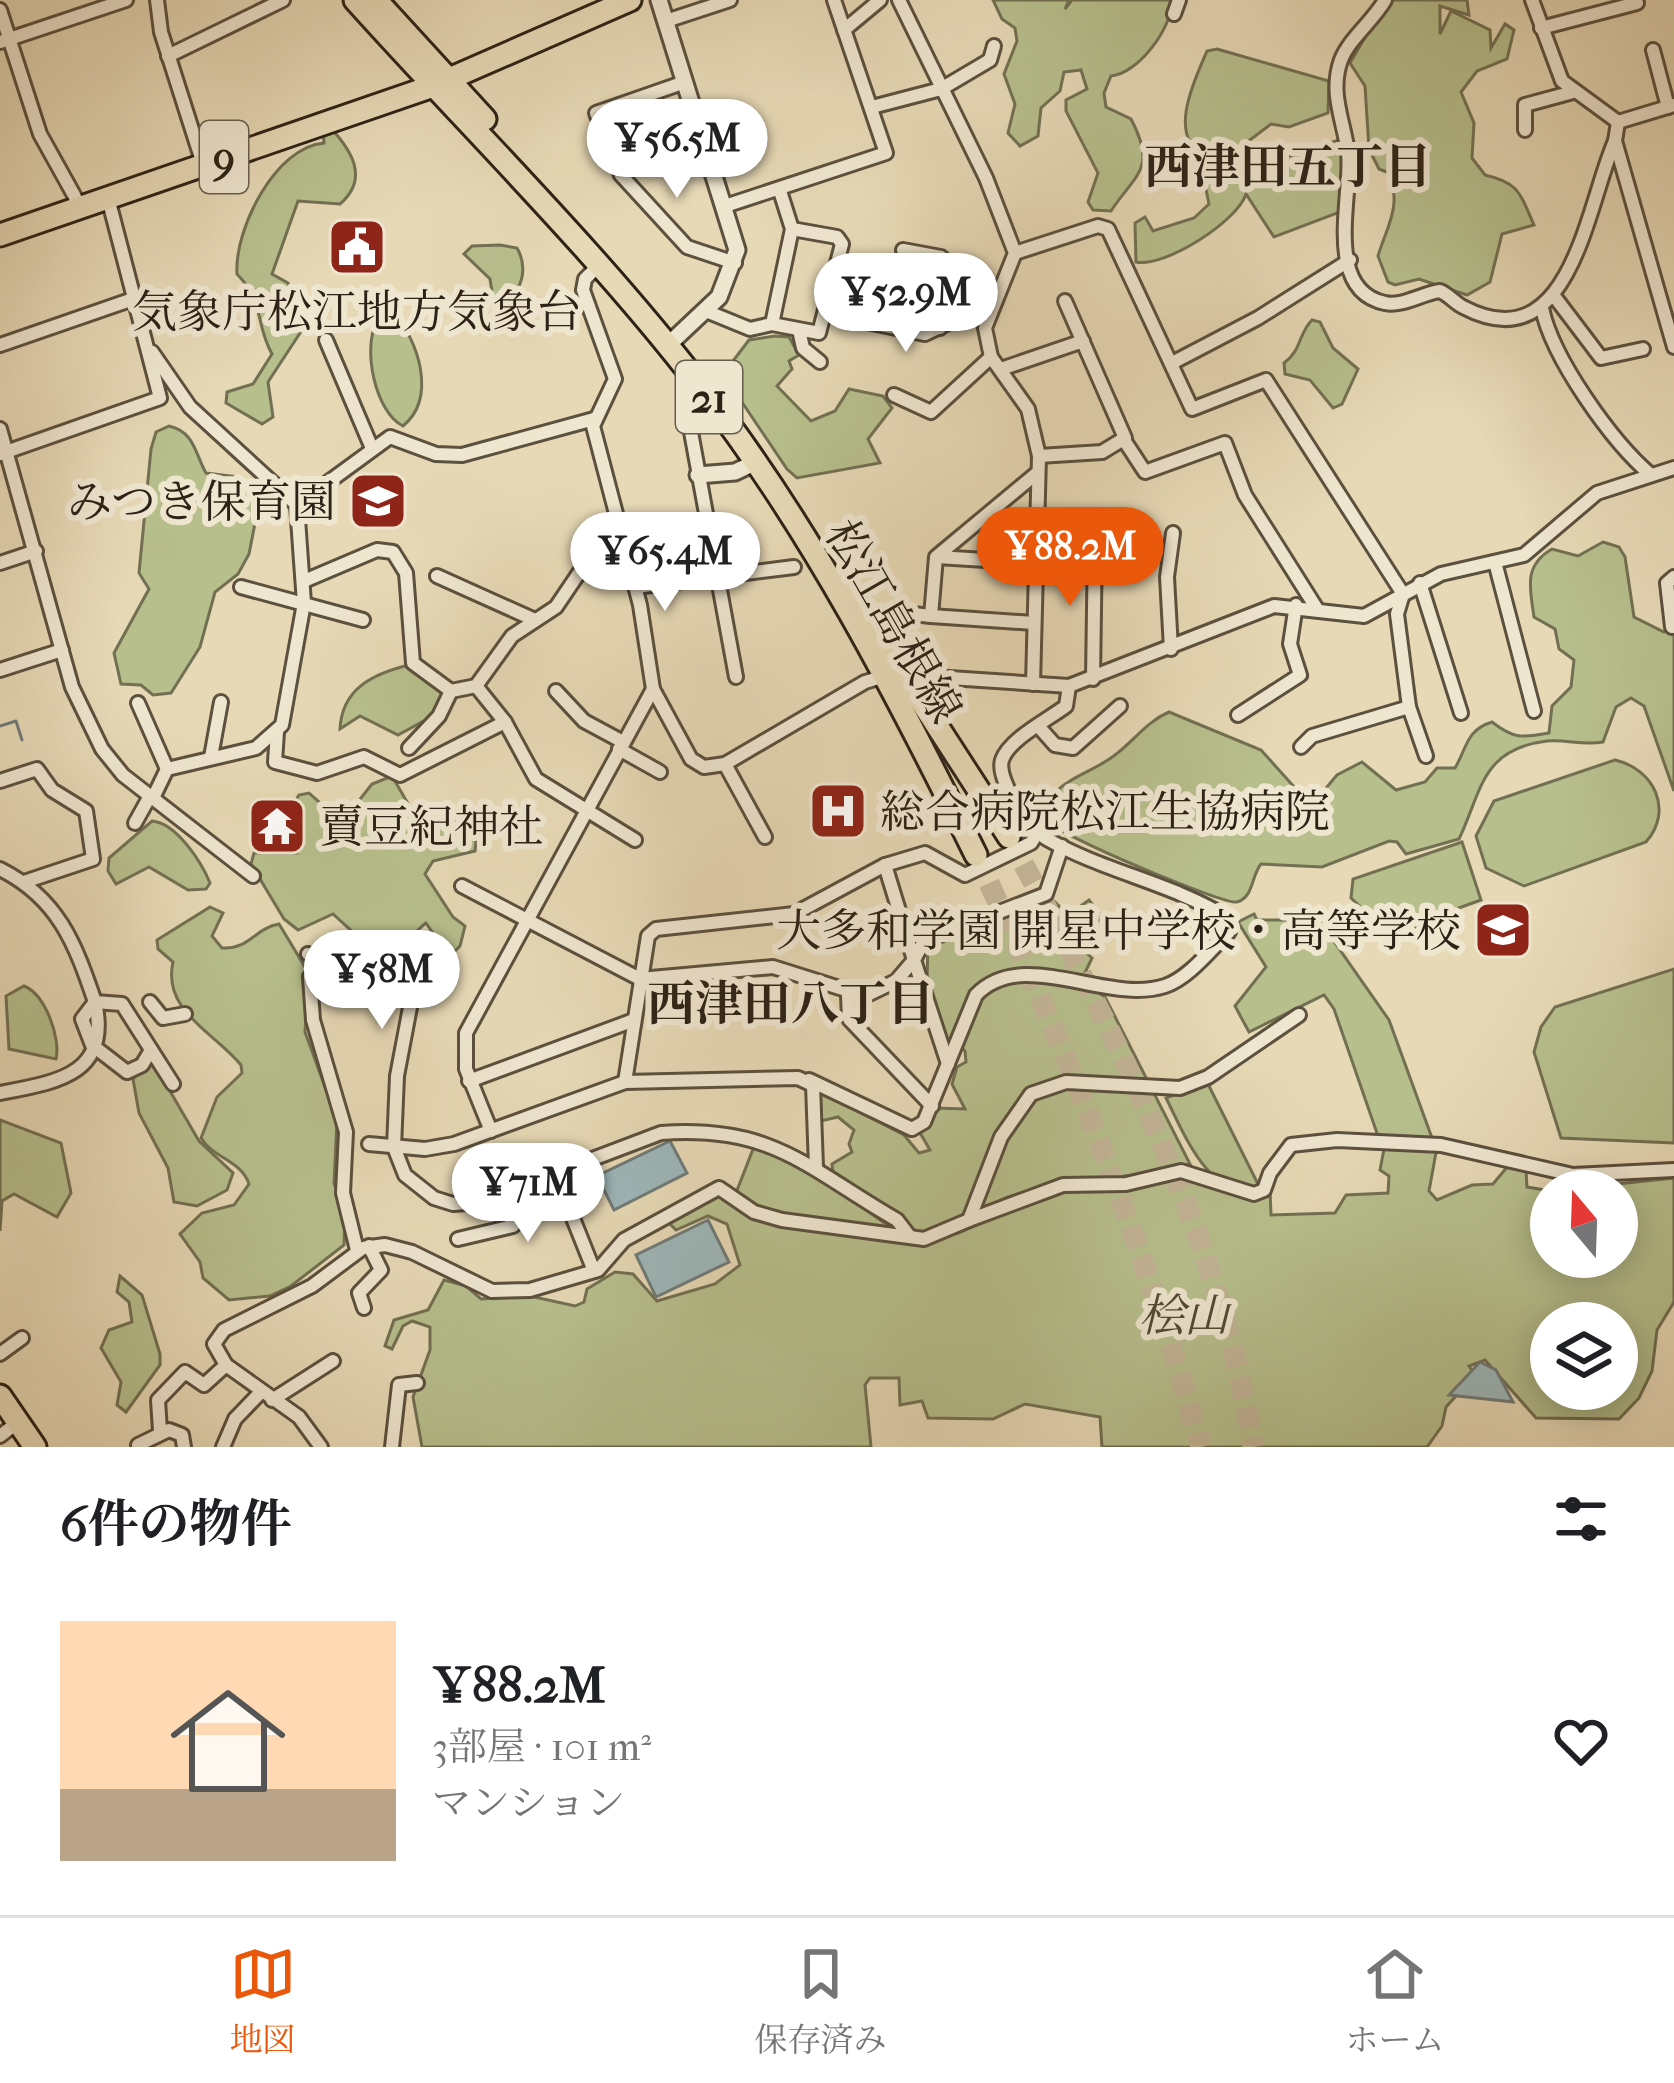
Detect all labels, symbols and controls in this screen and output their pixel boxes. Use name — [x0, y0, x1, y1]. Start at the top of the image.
pin: ¥56.5M — [579, 99, 775, 201]
text: ¥56.5M — [614, 115, 740, 161]
road number: 9 — [200, 121, 248, 193]
district label: 西津田五丁目 — [1144, 139, 1432, 195]
public building icon: 気象庁松江地方気象台 — [326, 216, 388, 278]
pin: ¥52.9M — [808, 253, 1004, 355]
text: ¥52.9M — [841, 269, 971, 315]
place label: 気象庁松江地方気象台 — [132, 286, 582, 339]
road number: 21 — [676, 361, 742, 433]
school or university icon: みつき保育園 — [347, 470, 409, 532]
place label: みつき保育園 — [67, 476, 336, 529]
pin: ¥88.2M — [972, 507, 1168, 609]
street label: 松江島根線 — [813, 511, 972, 732]
pin: ¥65.4M — [567, 512, 763, 614]
text: ¥88.2M — [1004, 523, 1136, 569]
text: ¥65.4M — [597, 528, 733, 574]
hospital icon: 総合病院松江生協病院 — [807, 780, 869, 842]
place label: 総合病院松江生協病院 — [880, 786, 1330, 839]
temple icon: 賣豆紀神社 — [246, 795, 308, 857]
place label: 賣豆紀神社 — [319, 801, 544, 854]
school or university icon: 大多和学園 開星中学校・高等学校 — [1472, 899, 1534, 961]
place label: 大多和学園 開星中学校・高等学校 — [776, 905, 1461, 958]
pin: ¥58M — [311, 930, 453, 1032]
text: ¥58M — [331, 946, 433, 992]
district label: 西津田八丁目 — [647, 976, 935, 1032]
pin: ¥71M — [457, 1143, 599, 1245]
text: ¥71M — [479, 1159, 577, 1205]
north arrow — [1530, 1170, 1638, 1278]
map controls — [1530, 1170, 1638, 1410]
park label: 桧山 — [1139, 1290, 1232, 1343]
button: layers — [1530, 1302, 1638, 1410]
icon: filters — [1548, 1486, 1614, 1552]
text: 6件の物件 — [60, 1494, 292, 1554]
text: ¥88.2M — [432, 1655, 606, 1715]
icon: home — [156, 1669, 300, 1813]
icon: heart — [1548, 1708, 1614, 1774]
text: 3部屋 · 101 m² — [432, 1724, 651, 1770]
text: マンション — [432, 1780, 625, 1826]
tab: 地図 — [230, 1941, 296, 2060]
tab: 保存済み — [755, 1941, 887, 2060]
tab: ホーム — [1346, 1941, 1445, 2060]

